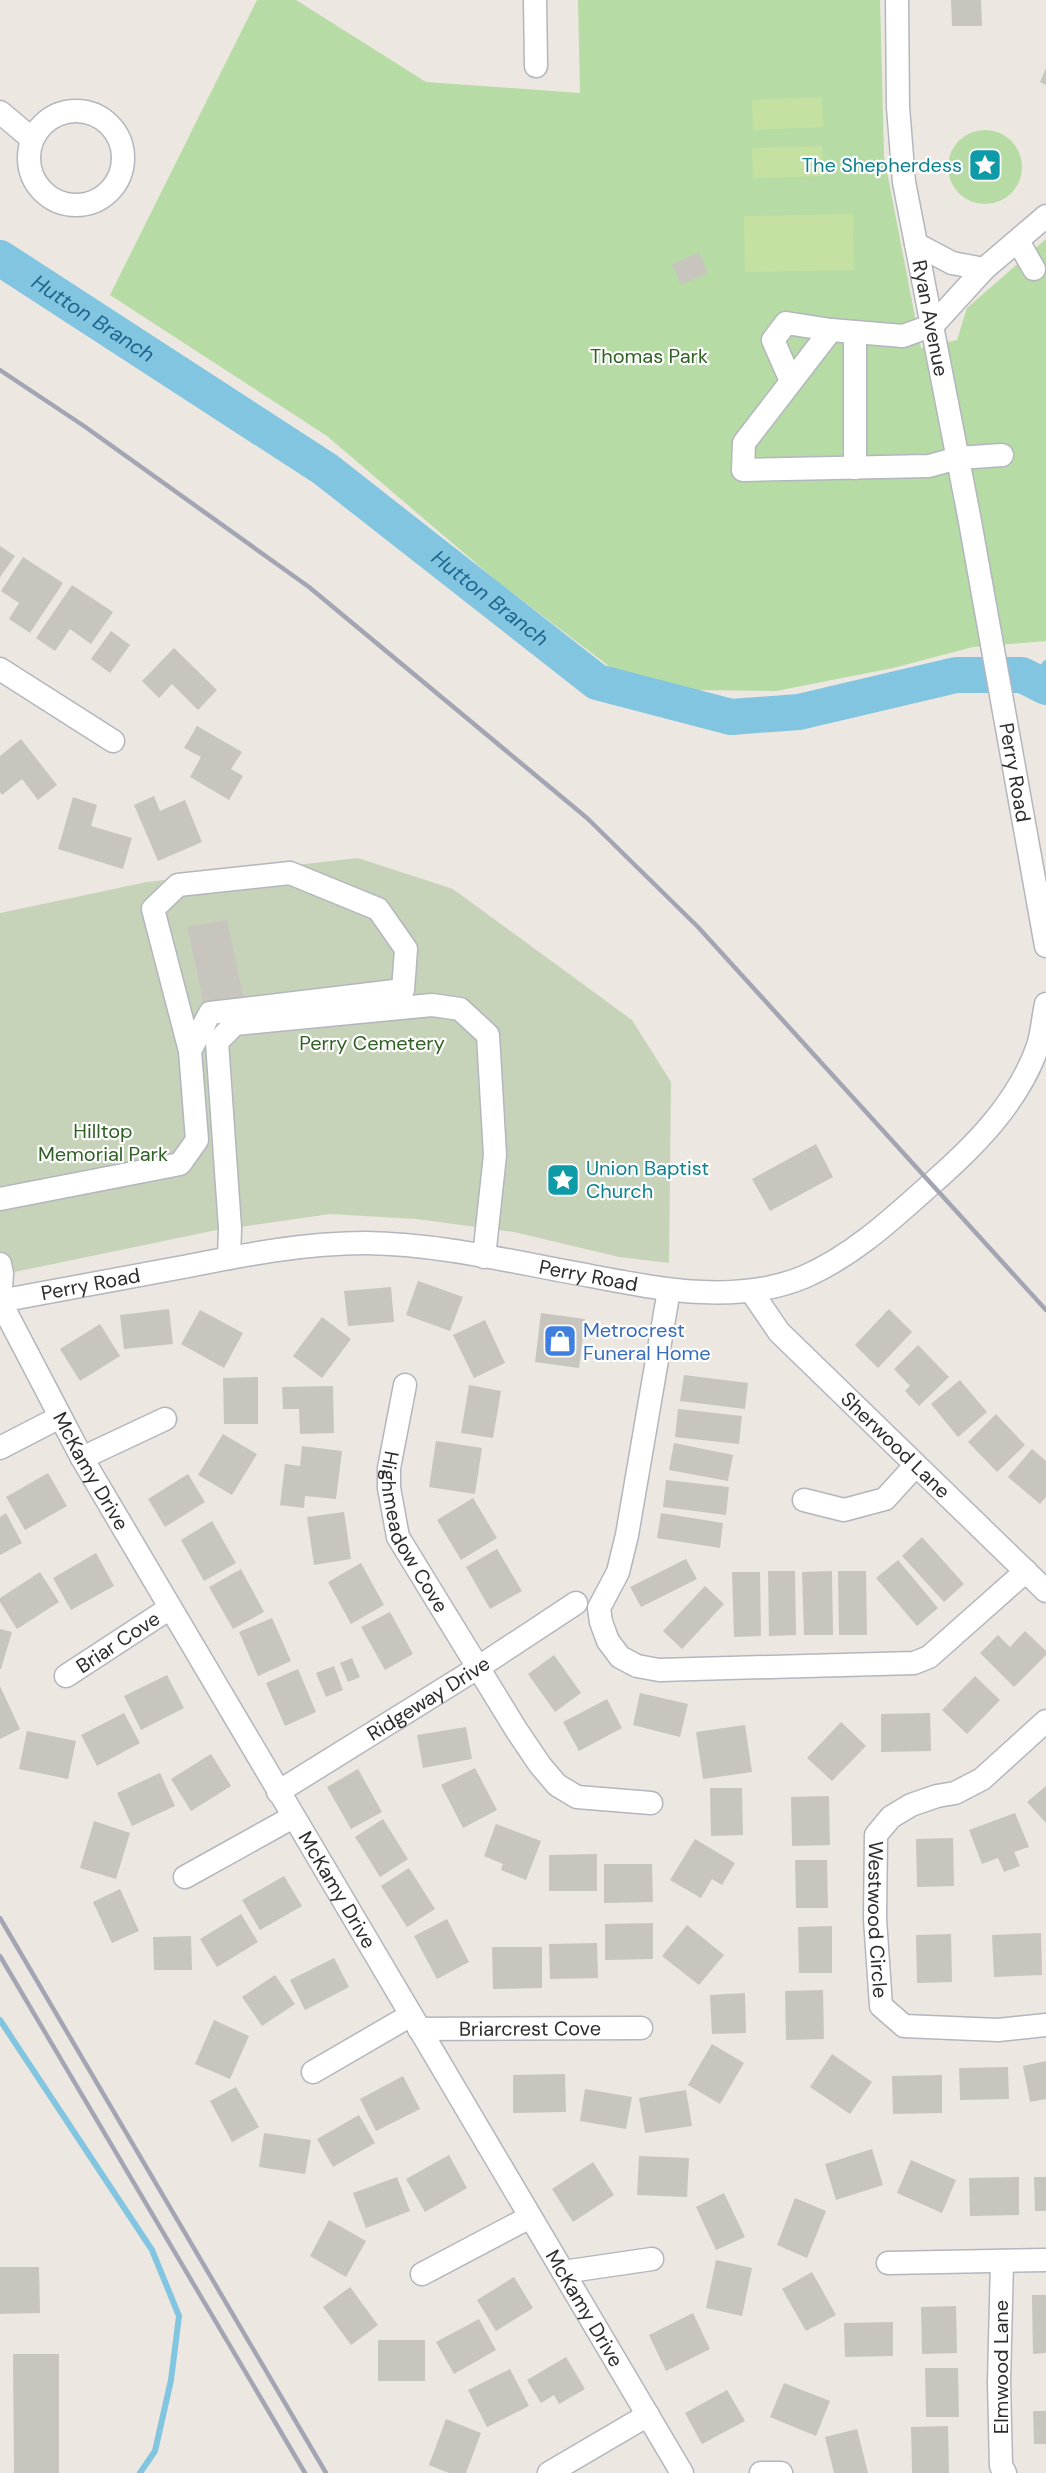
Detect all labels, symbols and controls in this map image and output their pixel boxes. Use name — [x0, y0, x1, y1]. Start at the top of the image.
place icon: The Shepherdess — [967, 147, 1003, 183]
place label: The Shepherdess — [802, 152, 962, 178]
street label: Ryan Avenue — [906, 258, 955, 379]
water label: Hutton Branch — [26, 268, 160, 369]
park label: Thomas Park — [590, 343, 708, 369]
water label: Hutton Branch — [426, 544, 554, 653]
street label: Perry Road — [993, 721, 1037, 824]
park label: Perry Cemetery — [299, 1030, 445, 1056]
park label: Hilltop Memorial Park — [38, 1118, 168, 1167]
place label: Union Baptist Church — [586, 1155, 709, 1204]
place icon: Union Baptist Church — [545, 1162, 581, 1198]
street label: Perry Road — [537, 1254, 640, 1297]
street label: Perry Road — [39, 1262, 142, 1306]
place label: Metrocrest Funeral Home — [583, 1317, 711, 1366]
shop icon: Metrocrest Funeral Home — [542, 1323, 578, 1359]
street label: Sherwood Lane — [835, 1386, 956, 1504]
street label: McKamy Drive — [47, 1407, 135, 1535]
street label: Highmeadow Cove — [376, 1449, 454, 1617]
street label: Briar Cove — [71, 1605, 165, 1679]
street label: Ridgeway Drive — [362, 1650, 495, 1747]
street label: McKamy Drive — [293, 1826, 382, 1953]
street label: Westwood Circle — [862, 1841, 893, 1999]
street label: Briarcrest Cove — [459, 2015, 601, 2042]
street label: McKamy Drive — [540, 2245, 629, 2372]
street label: Elmwood Lane — [988, 2300, 1014, 2434]

